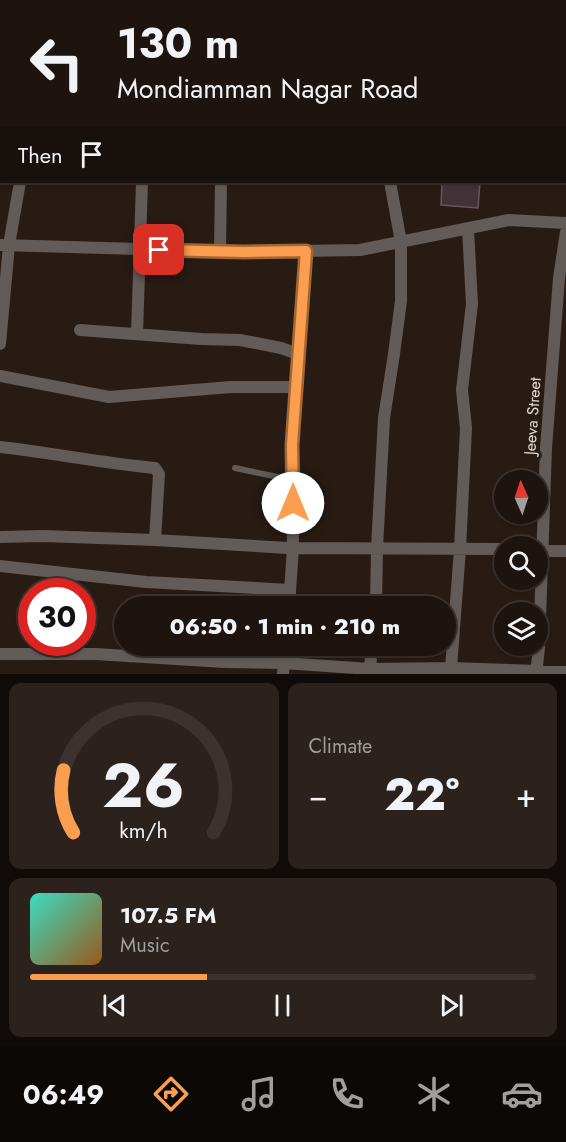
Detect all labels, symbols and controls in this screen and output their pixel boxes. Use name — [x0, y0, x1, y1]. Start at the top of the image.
text: 130 m — [117, 13, 239, 74]
icon: left — [18, 24, 96, 102]
text: Mondiamman Nagar Road — [117, 69, 418, 108]
icon: arrive — [75, 138, 108, 171]
text: Then — [18, 139, 63, 171]
pin — [133, 224, 184, 275]
icon: arrive — [142, 233, 175, 266]
street label: Jeeva Street — [518, 376, 547, 458]
north arrow — [494, 470, 548, 524]
map controls — [494, 470, 548, 656]
position arrow — [261, 471, 325, 535]
button: search — [494, 536, 548, 590]
speed limit sign: 30 — [18, 578, 96, 656]
button: layers — [494, 602, 548, 656]
text: 06:50 · 1 min · 210 m — [170, 610, 400, 642]
text: Climate — [309, 732, 372, 761]
text: 26 — [102, 740, 185, 830]
text: 22° — [384, 762, 459, 827]
text: − — [309, 772, 328, 819]
text: + — [516, 772, 536, 819]
text: km/h — [120, 815, 168, 846]
text: 107.5 FM — [120, 899, 216, 931]
text: Music — [120, 931, 170, 960]
icon: previous — [98, 989, 131, 1022]
icon: pause — [266, 989, 299, 1022]
icon: next — [435, 989, 468, 1022]
icon: directions — [150, 1073, 192, 1115]
icon: music — [238, 1073, 280, 1115]
icon: phone — [326, 1073, 368, 1115]
icon: climate — [413, 1073, 455, 1115]
icon: car — [501, 1073, 543, 1115]
text: 06:49 — [23, 1075, 104, 1114]

